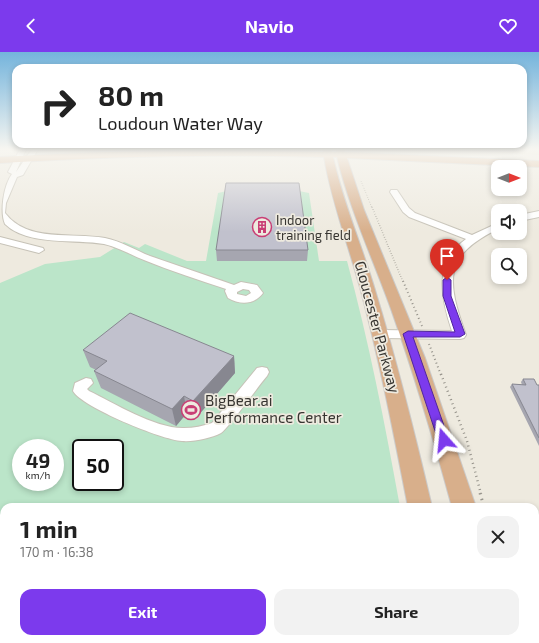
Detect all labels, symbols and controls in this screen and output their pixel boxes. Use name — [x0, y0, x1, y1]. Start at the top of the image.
icon: back — [20, 15, 42, 37]
text: Navio — [245, 15, 294, 37]
icon: heart — [497, 15, 519, 37]
text: 80 m — [98, 78, 164, 112]
icon: right — [32, 80, 84, 132]
text: Loudoun Water Way — [98, 112, 263, 134]
north arrow — [491, 160, 527, 196]
map controls — [491, 160, 527, 284]
button: sound — [491, 204, 527, 240]
place label: Indoor training field — [276, 212, 351, 243]
building icon: Indoor training field — [251, 216, 273, 238]
pin — [430, 239, 464, 280]
icon: arrive — [436, 245, 458, 267]
button: search — [491, 248, 527, 284]
street label: Gloucester Parkway — [352, 259, 404, 395]
place label: BigBear.ai Performance Center — [205, 391, 342, 426]
sports icon: BigBear.ai Performance Center — [180, 399, 202, 421]
position arrow — [423, 419, 465, 461]
speed limit sign: 50 — [72, 439, 124, 491]
text: 49 — [26, 448, 50, 472]
text: km/h — [26, 469, 50, 481]
text: 1 min — [20, 514, 78, 543]
button: close — [477, 516, 519, 558]
text: 170 m · 16:38 — [20, 544, 94, 560]
button: Exit — [20, 589, 266, 635]
button: Share — [274, 589, 519, 635]

